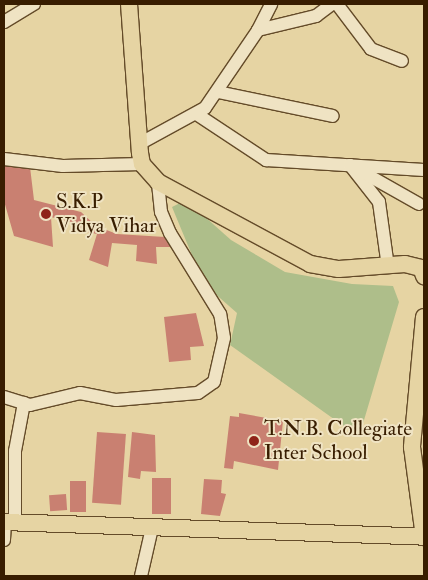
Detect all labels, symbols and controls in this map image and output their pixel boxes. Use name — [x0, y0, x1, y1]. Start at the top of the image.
place label: S.K.P Vidya Vihar — [56, 189, 157, 239]
marker: S.K.P Vidya Vihar — [40, 208, 52, 220]
place label: T.N.B. Collegiate Inter School — [264, 416, 412, 466]
marker: T.N.B. Collegiate Inter School — [248, 435, 260, 447]

